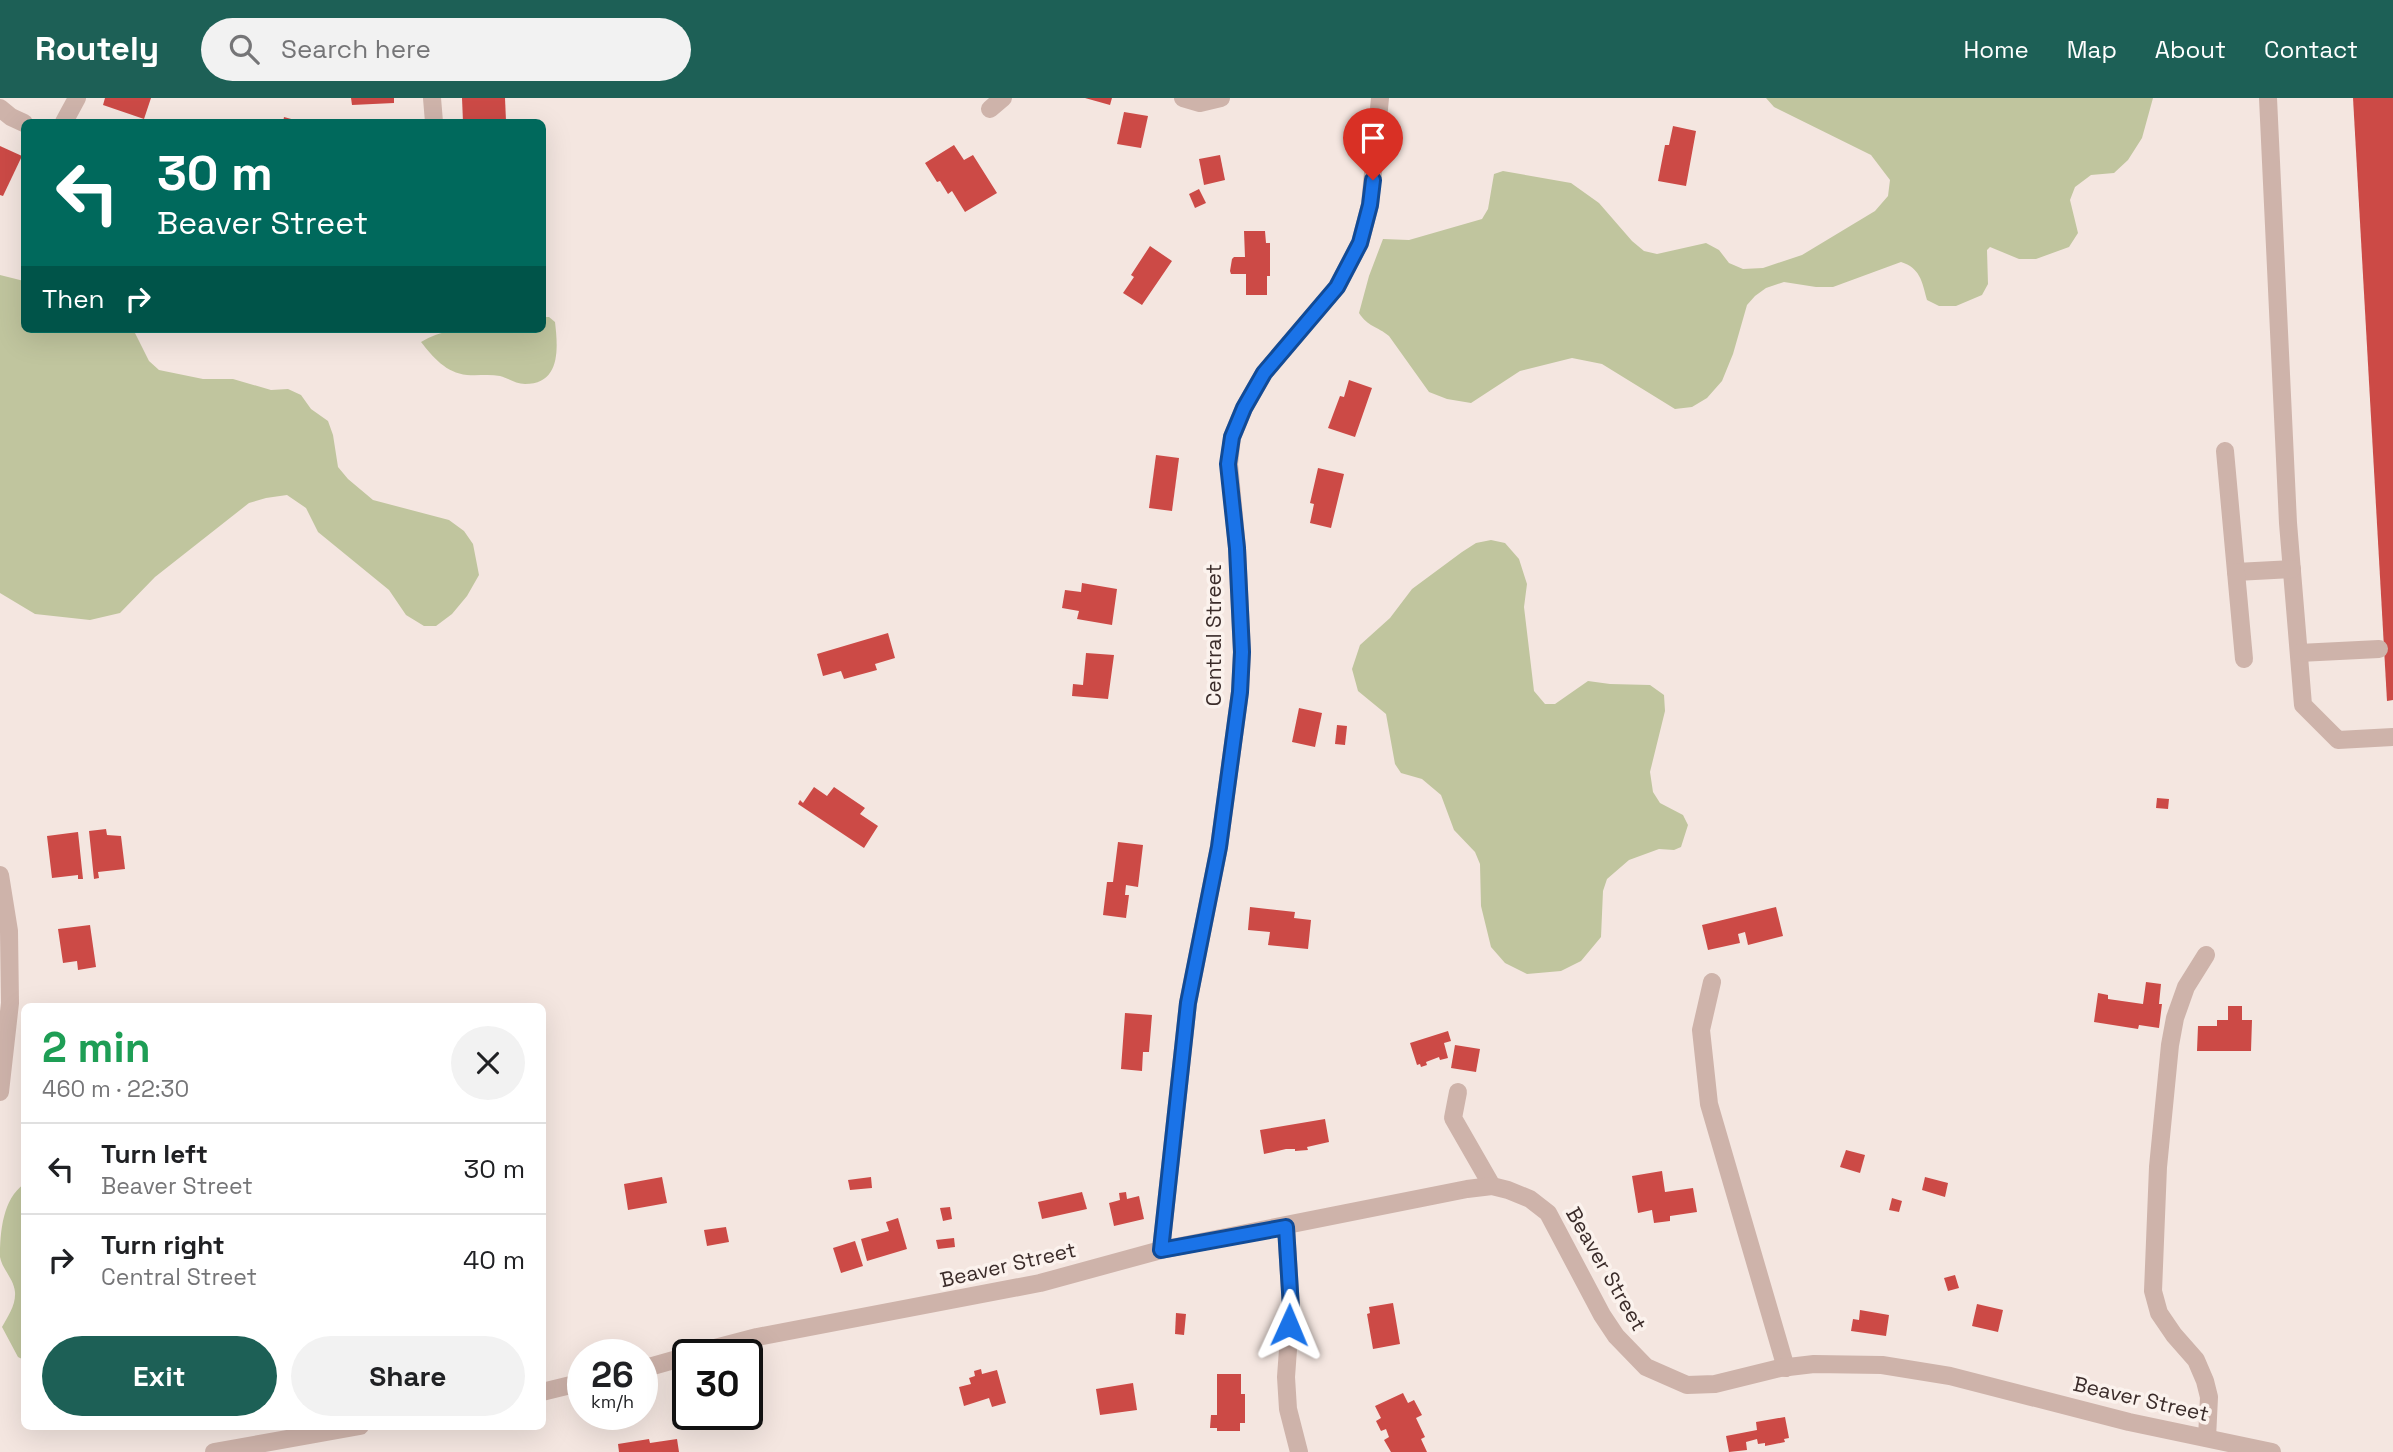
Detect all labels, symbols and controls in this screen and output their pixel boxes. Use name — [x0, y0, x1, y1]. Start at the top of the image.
search box — [201, 18, 691, 81]
text: Routely — [35, 28, 159, 70]
icon: search — [225, 30, 263, 68]
text: Search here — [281, 32, 431, 66]
text: Home — [1963, 34, 2029, 65]
text: Map — [2067, 34, 2117, 65]
text: About — [2155, 34, 2226, 65]
text: Contact — [2264, 34, 2358, 65]
pin — [1343, 108, 1403, 180]
icon: arrive — [1354, 119, 1392, 157]
text: 30 m — [157, 142, 273, 204]
icon: left — [42, 147, 133, 238]
text: Beaver Street — [157, 203, 368, 243]
icon: right — [119, 280, 157, 318]
text: Then — [42, 282, 105, 316]
street label: Central Street — [1200, 564, 1227, 706]
text: 2 min — [42, 1021, 151, 1074]
button: close — [451, 1026, 525, 1100]
text: 460 m · 22:30 — [42, 1074, 189, 1104]
text: Turn left — [101, 1137, 208, 1171]
icon: left — [42, 1150, 80, 1188]
text: 30 m — [464, 1152, 525, 1186]
text: Beaver Street — [101, 1171, 253, 1201]
street label: Beaver Street — [1560, 1202, 1653, 1336]
text: Turn right — [101, 1228, 225, 1262]
street label: Beaver Street — [937, 1236, 1078, 1293]
icon: right — [42, 1241, 80, 1279]
text: 40 m — [463, 1243, 525, 1277]
text: Central Street — [101, 1262, 257, 1292]
position arrow — [1252, 1288, 1326, 1362]
button: Exit — [42, 1336, 277, 1416]
button: Share — [291, 1336, 525, 1416]
speed limit sign: 30 — [672, 1339, 763, 1430]
text: 26 — [591, 1353, 634, 1397]
street label: Beaver Street — [2071, 1370, 2212, 1427]
text: km/h — [591, 1390, 634, 1413]

